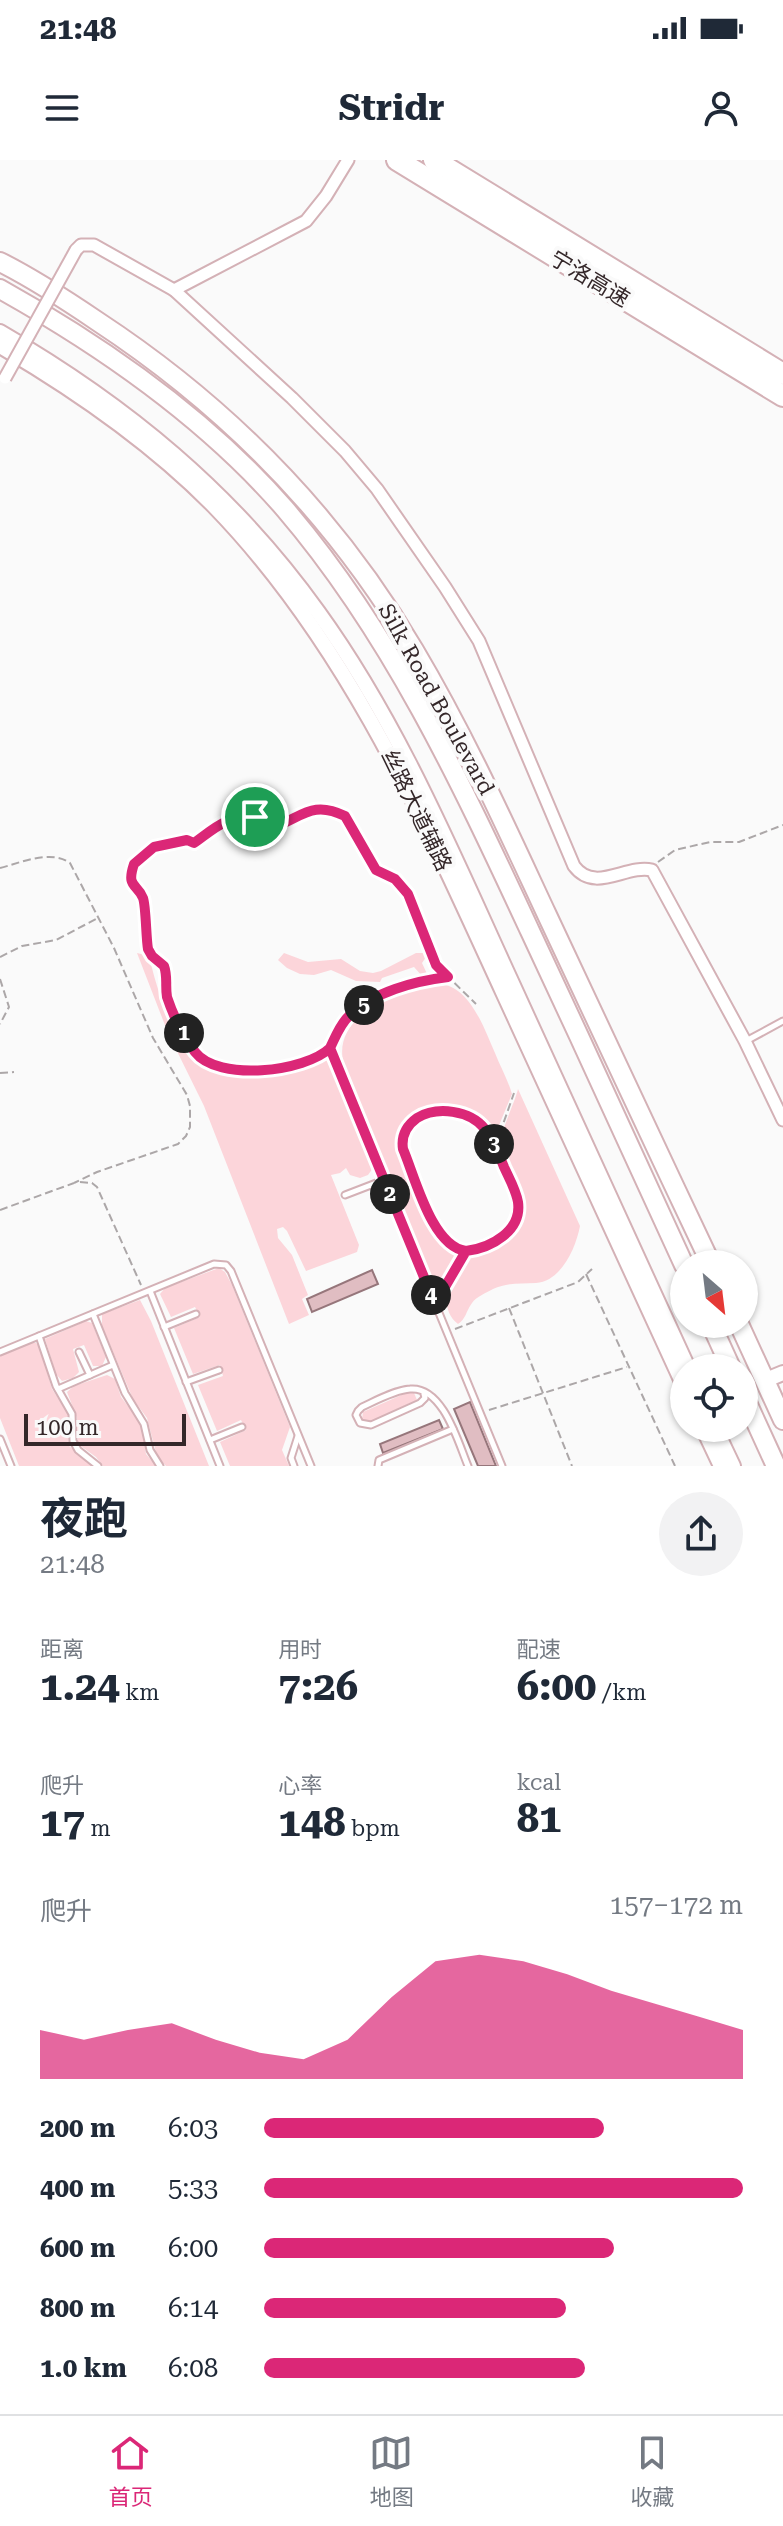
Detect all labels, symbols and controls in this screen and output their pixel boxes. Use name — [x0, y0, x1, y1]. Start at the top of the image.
text: 21:48 — [40, 11, 117, 46]
icon: menu — [40, 86, 84, 130]
icon: person — [699, 86, 743, 130]
text: Stridr — [338, 87, 445, 129]
street label: 宁洛高速 — [546, 245, 634, 312]
street label: Silk Road Boulevard — [374, 599, 499, 799]
street label: 丝路大道辅路 — [376, 745, 457, 875]
pin — [221, 783, 289, 851]
icon: arrive — [233, 795, 277, 839]
pin: 5 — [344, 985, 384, 1025]
text: 5 — [358, 992, 370, 1017]
pin: 1 — [164, 1013, 204, 1053]
text: 1 — [178, 1020, 190, 1045]
pin: 3 — [474, 1124, 514, 1164]
text: 3 — [488, 1131, 500, 1156]
pin: 2 — [370, 1174, 410, 1214]
text: 2 — [384, 1181, 396, 1206]
north arrow — [670, 1250, 758, 1338]
map controls — [670, 1250, 758, 1442]
pin: 4 — [411, 1275, 451, 1315]
text: 4 — [425, 1282, 437, 1307]
button: locate — [670, 1354, 758, 1442]
scale bar — [24, 1410, 186, 1446]
text: 100 m — [36, 1415, 99, 1440]
button: share — [659, 1492, 743, 1576]
text: 夜跑 — [40, 1493, 128, 1545]
text: 21:48 — [40, 1549, 105, 1579]
text: 距离 — [40, 1637, 84, 1662]
text: 用时 — [278, 1637, 322, 1662]
text: 配速 — [517, 1637, 561, 1662]
text: 1.24 — [40, 1663, 120, 1710]
text: 7:26 — [278, 1663, 358, 1710]
text: 6:00 — [517, 1663, 596, 1710]
text: km — [120, 1680, 159, 1705]
text: /km — [596, 1680, 646, 1705]
text: kcal — [517, 1770, 561, 1795]
text: 爬升 — [40, 1773, 84, 1798]
text: 心率 — [278, 1773, 322, 1798]
text: 81 — [517, 1795, 561, 1842]
text: 17 — [40, 1799, 85, 1846]
text: 148 — [278, 1799, 346, 1846]
text: m — [85, 1816, 110, 1841]
text: bpm — [346, 1816, 400, 1841]
text: 157–172 m — [610, 1890, 743, 1920]
text: 爬升 — [40, 1896, 92, 1926]
text: 200 m — [40, 2113, 115, 2143]
text: 6:03 — [168, 2113, 218, 2143]
text: 400 m — [40, 2173, 115, 2203]
text: 5:33 — [168, 2173, 218, 2203]
text: 600 m — [40, 2233, 115, 2263]
text: 6:00 — [168, 2233, 218, 2263]
text: 800 m — [40, 2293, 115, 2323]
text: 6:14 — [168, 2293, 218, 2323]
text: 1.0 km — [40, 2353, 127, 2383]
text: 6:08 — [168, 2353, 218, 2383]
tab: 首页 — [108, 2431, 153, 2511]
tab: 地图 — [369, 2431, 414, 2511]
tab: 收藏 — [630, 2431, 675, 2511]

